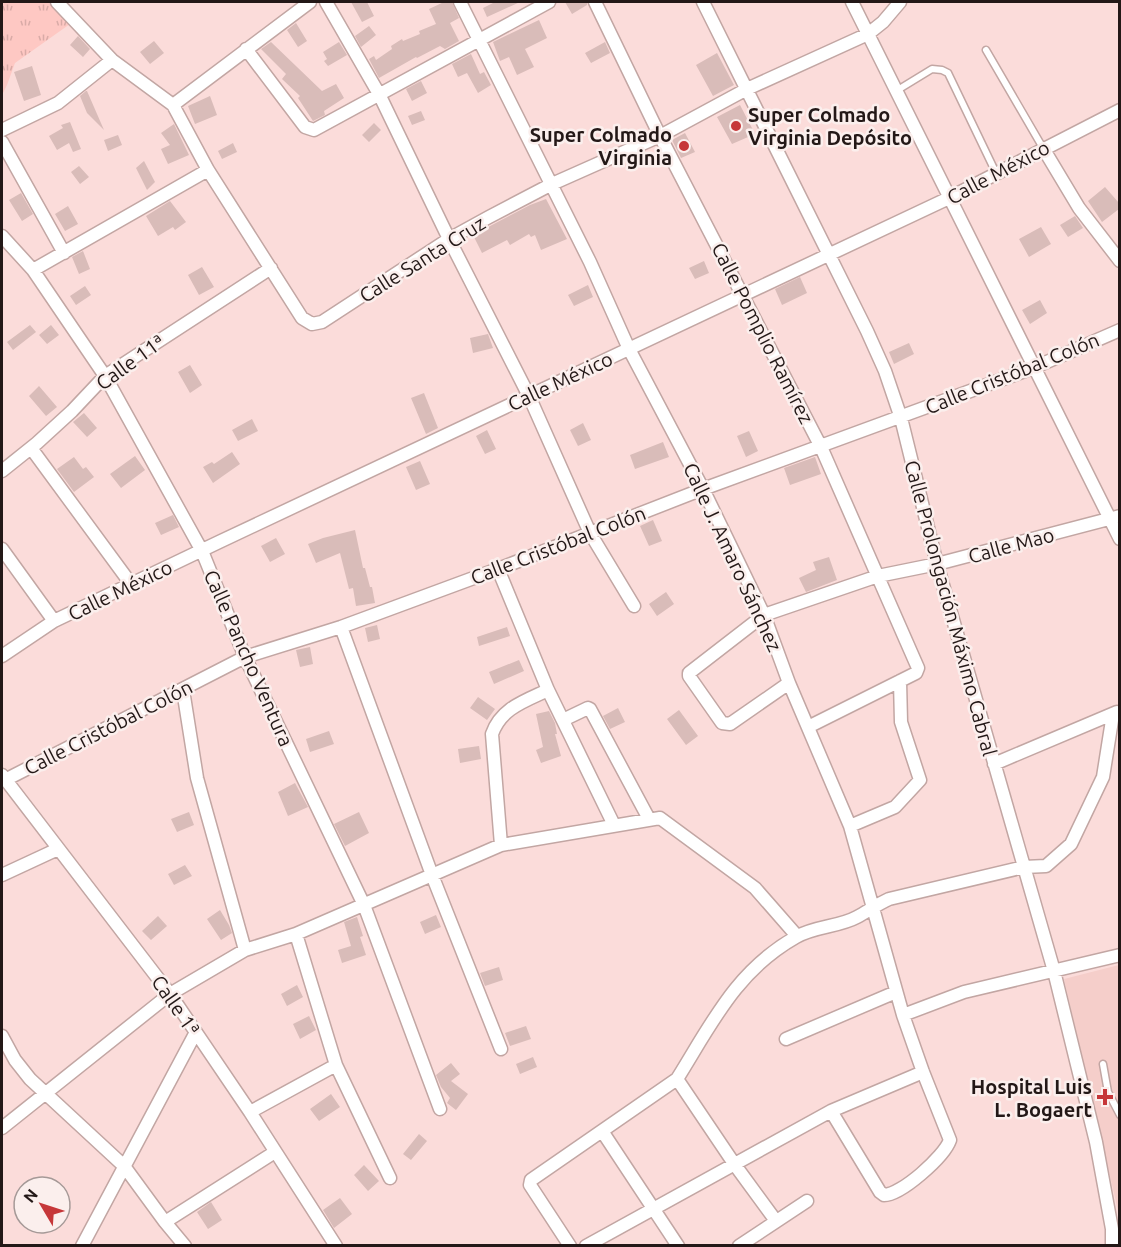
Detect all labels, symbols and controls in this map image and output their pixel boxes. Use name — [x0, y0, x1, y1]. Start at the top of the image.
place label: Super Colmado Virginia Depósito — [748, 103, 912, 149]
marker: Super Colmado Virginia Depósito — [729, 119, 743, 133]
place label: Super Colmado Virginia — [530, 123, 672, 169]
street label: Calle México — [943, 135, 1053, 209]
marker: Super Colmado Virginia — [677, 139, 691, 153]
street label: Calle Santa Cruz — [355, 211, 489, 307]
street label: Calle Pomplio Ramírez — [707, 239, 819, 427]
street label: Calle Cristóbal Colón — [922, 328, 1102, 418]
street label: Calle 11ª — [91, 329, 169, 395]
street label: Calle México — [504, 347, 616, 415]
street label: Calle Prolongación Máximo Cabral — [900, 458, 1002, 758]
street label: Calle J. Amaro Sánchez — [679, 459, 787, 655]
street label: Calle Cristóbal Colón — [467, 501, 649, 589]
street label: Calle Mao — [966, 522, 1056, 568]
street label: Calle México — [64, 555, 176, 625]
street label: Calle Pancho Ventura — [200, 566, 298, 750]
street label: Calle Cristóbal Colón — [20, 675, 196, 779]
street label: Calle 1ª — [147, 971, 205, 1039]
place label: Hospital Luis L. Bogaert — [971, 1075, 1092, 1121]
marker: Hospital Luis L. Bogaert — [1096, 1088, 1114, 1106]
north arrow — [12, 1175, 72, 1235]
text: N — [20, 1185, 41, 1206]

